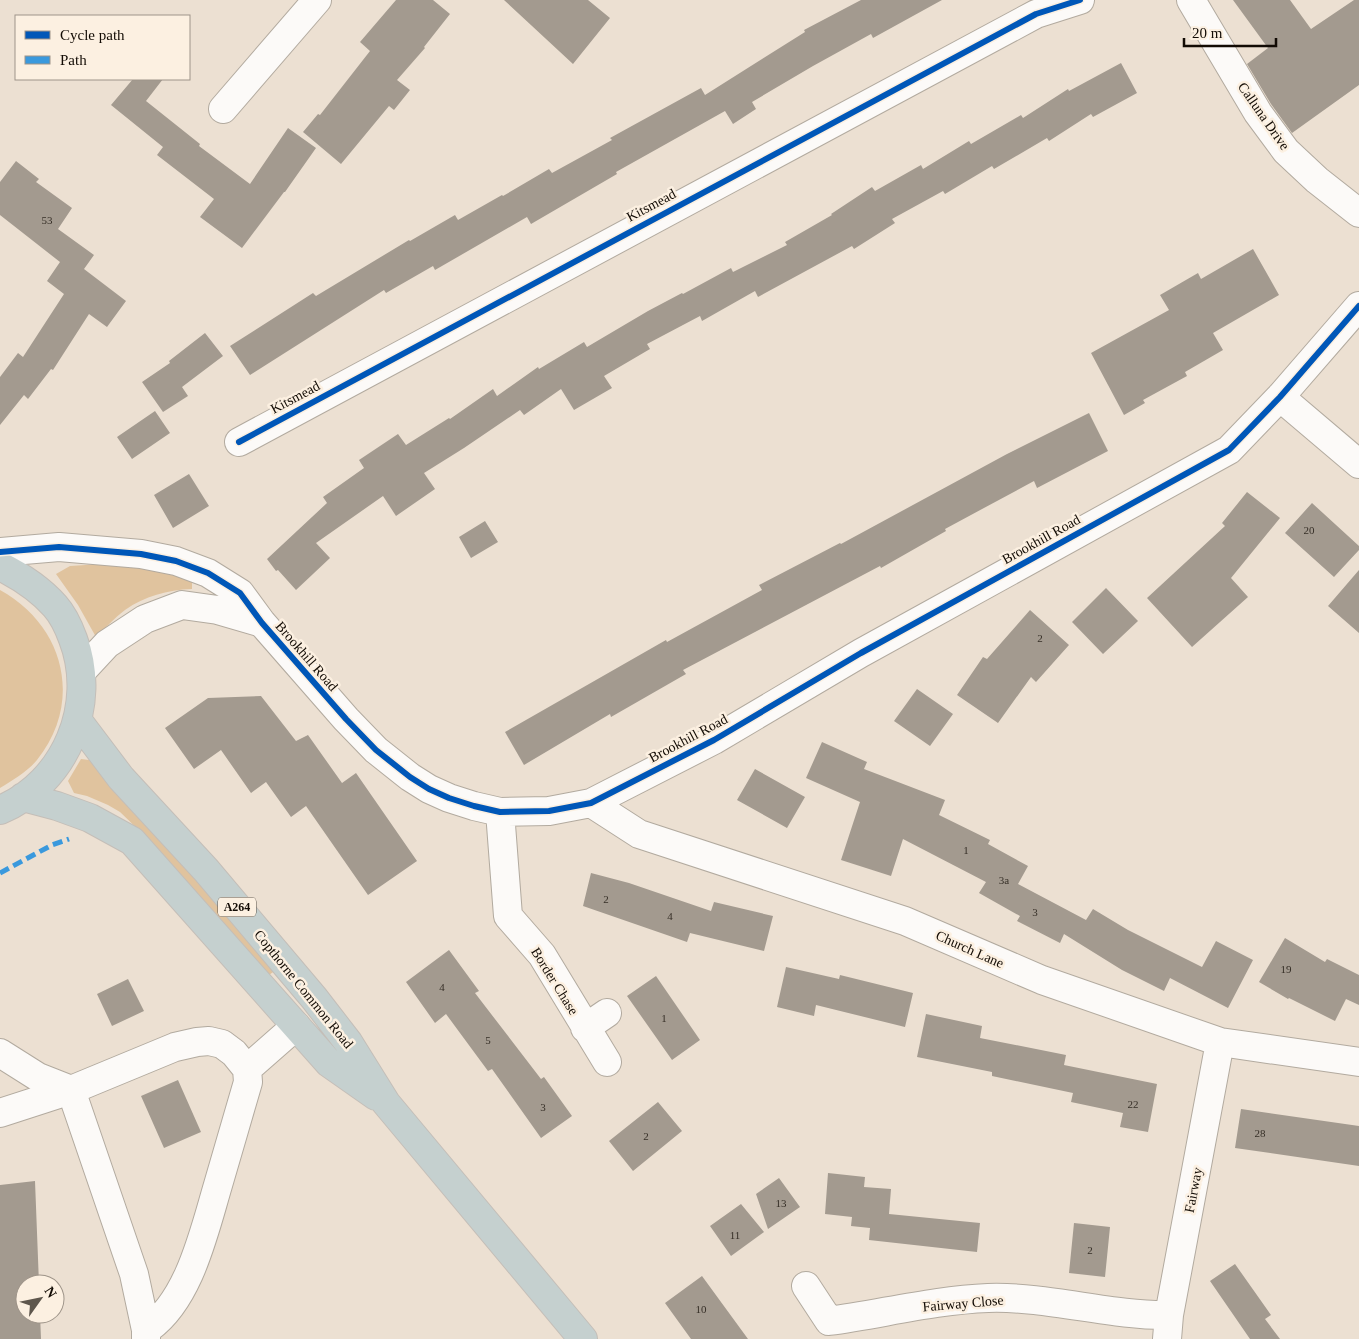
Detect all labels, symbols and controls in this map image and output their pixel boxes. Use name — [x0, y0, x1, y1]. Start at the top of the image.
legend — [15, 15, 190, 80]
scale bar — [1184, 15, 1276, 47]
text: 20 m — [1192, 25, 1223, 41]
text: Cycle path — [60, 27, 125, 43]
text: Path — [60, 52, 87, 68]
street label: Calluna Drive — [1235, 80, 1292, 153]
street label: Kitsmead — [624, 186, 678, 225]
house number: 53 — [42, 214, 53, 226]
street label: Kitsmead — [268, 378, 322, 417]
street label: Brookhill Road — [1000, 512, 1083, 567]
house number: 20 — [1304, 524, 1315, 536]
street label: Brookhill Road — [273, 619, 341, 694]
house number: 2 — [1037, 632, 1043, 644]
street label: Brookhill Road — [646, 711, 730, 765]
house number: 1 — [963, 844, 969, 856]
house number: 3a — [999, 874, 1009, 886]
house number: 2 — [603, 893, 609, 905]
road number: A264 — [218, 898, 256, 916]
house number: 3 — [1032, 906, 1038, 918]
house number: 4 — [667, 910, 673, 922]
street label: Copthorne Common Road — [251, 927, 356, 1051]
street label: Church Lane — [934, 928, 1006, 971]
street label: Border Chase — [528, 945, 581, 1018]
house number: 19 — [1281, 963, 1292, 975]
house number: 4 — [439, 981, 445, 993]
house number: 1 — [661, 1012, 667, 1024]
house number: 5 — [485, 1034, 491, 1046]
house number: 22 — [1128, 1098, 1139, 1110]
house number: 3 — [540, 1101, 546, 1113]
house number: 28 — [1255, 1127, 1266, 1139]
house number: 2 — [643, 1130, 649, 1142]
street label: Fairway — [1182, 1166, 1205, 1214]
house number: 13 — [776, 1197, 787, 1209]
house number: 11 — [730, 1229, 740, 1241]
house number: 2 — [1087, 1244, 1093, 1256]
north arrow — [15, 1274, 65, 1324]
text: N — [41, 1284, 60, 1301]
street label: Fairway Close — [922, 1292, 1004, 1315]
house number: 10 — [696, 1303, 707, 1315]

